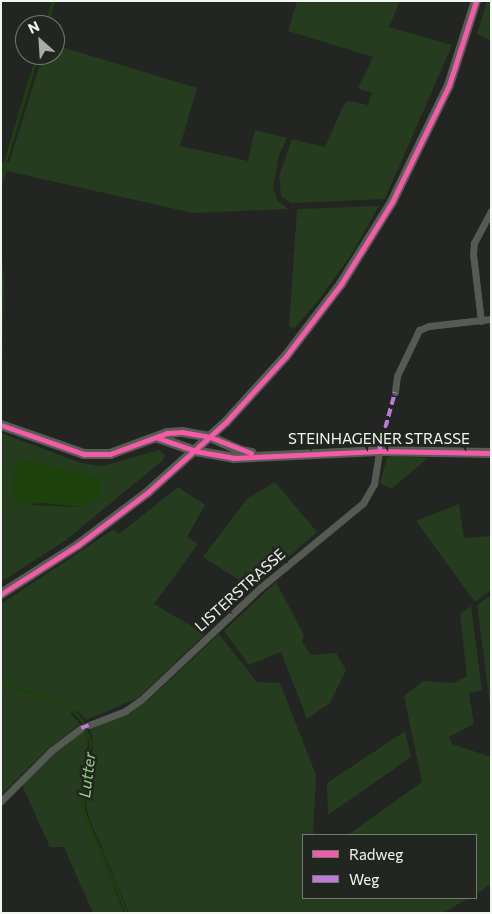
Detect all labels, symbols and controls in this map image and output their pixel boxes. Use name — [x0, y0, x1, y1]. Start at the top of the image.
north arrow — [15, 15, 65, 65]
text: N — [25, 17, 42, 37]
street label: STEINHAGENER STRASSE — [288, 430, 470, 448]
street label: LISTERSTRASSE — [191, 545, 289, 635]
water label: Lutter — [75, 751, 99, 799]
legend — [302, 834, 477, 899]
text: Radweg — [349, 845, 403, 863]
text: Weg — [349, 870, 379, 888]

